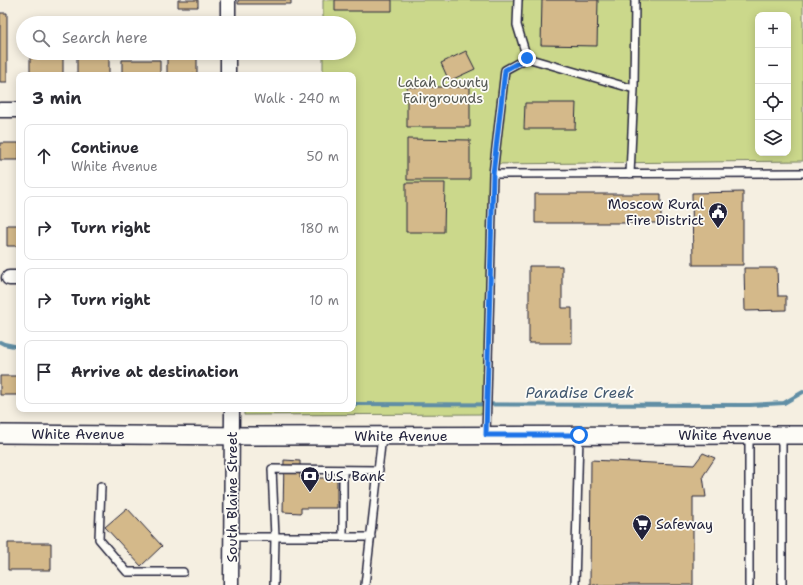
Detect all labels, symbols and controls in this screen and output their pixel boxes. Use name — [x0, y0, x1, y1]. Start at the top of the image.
map controls — [755, 12, 791, 156]
button: + — [755, 12, 791, 48]
search box — [16, 16, 356, 60]
icon: search — [30, 27, 52, 49]
text: Search here — [62, 28, 148, 48]
button: − — [755, 48, 791, 84]
route end — [518, 49, 536, 67]
park label: Latah County Fairgrounds — [397, 73, 489, 107]
button: locate — [755, 84, 791, 120]
text: 3 min — [32, 87, 82, 109]
text: Walk · 240 m — [254, 90, 340, 107]
button: layers — [755, 120, 791, 156]
text: Continue — [71, 138, 139, 158]
icon: ahead — [33, 145, 55, 167]
text: 50 m — [306, 148, 339, 165]
text: White Avenue — [71, 158, 158, 175]
place label: Moscow Rural Fire District — [608, 195, 705, 229]
public building icon: Moscow Rural Fire District — [707, 201, 729, 229]
icon: right — [33, 217, 55, 239]
text: Turn right — [71, 218, 151, 238]
text: 180 m — [300, 220, 339, 237]
icon: right — [33, 289, 55, 311]
text: Turn right — [71, 290, 151, 310]
text: 10 m — [309, 292, 339, 309]
icon: arrive — [33, 361, 55, 383]
text: Arrive at destination — [71, 362, 239, 382]
water label: Paradise Creek — [526, 383, 635, 403]
street label: White Avenue — [31, 425, 125, 443]
route start — [570, 426, 588, 444]
street label: White Avenue — [678, 426, 772, 444]
street label: White Avenue — [354, 427, 448, 445]
street label: South Blaine Street — [223, 431, 241, 563]
bank icon: U.S. Bank — [299, 465, 321, 493]
place label: U.S. Bank — [324, 467, 385, 485]
supermarket icon: Safeway — [631, 513, 653, 541]
place label: Safeway — [656, 515, 713, 533]

